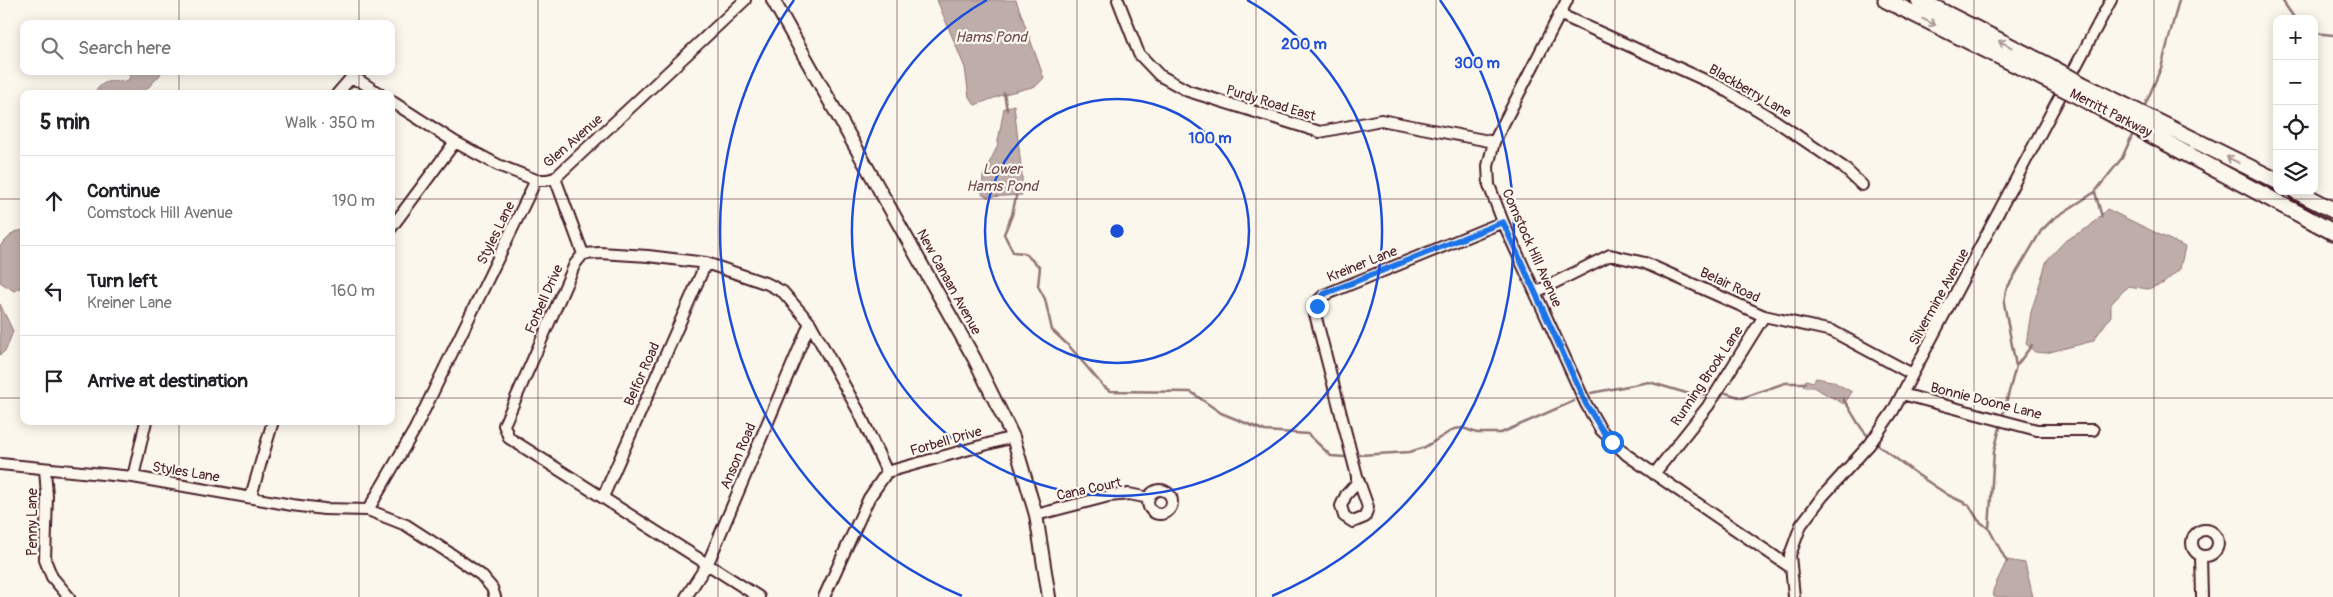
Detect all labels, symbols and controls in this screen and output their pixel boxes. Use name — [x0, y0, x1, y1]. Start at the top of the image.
map controls — [2273, 15, 2318, 195]
button: + — [2273, 15, 2318, 60]
one-way arrow — [1922, 17, 1937, 27]
search box — [20, 20, 395, 75]
water label: Hams Pond — [955, 28, 1028, 47]
icon: search — [38, 34, 66, 62]
text: 200 m — [1281, 35, 1327, 54]
text: Search here — [78, 36, 171, 60]
one-way arrow — [1998, 39, 2013, 48]
text: 300 m — [1454, 54, 1500, 73]
button: − — [2273, 60, 2318, 105]
street label: Blackberry Lane — [1706, 61, 1794, 121]
street label: Purdy Road East — [1224, 81, 1318, 125]
street label: Merritt Parkway — [2067, 85, 2155, 141]
button: locate — [2273, 105, 2318, 150]
text: 5 min — [40, 109, 90, 136]
street label: Glen Avenue — [540, 111, 606, 171]
text: Walk · 350 m — [285, 113, 375, 133]
text: 100 m — [1189, 129, 1231, 148]
button: layers — [2273, 150, 2318, 195]
one-way arrow — [2226, 155, 2241, 164]
water label: Lower Hams Pond — [966, 160, 1039, 196]
text: Continue — [87, 179, 160, 203]
street label: Comstock Hill Avenue — [1498, 186, 1566, 310]
icon: ahead — [40, 187, 68, 215]
text: 190 m — [332, 191, 375, 211]
street label: Styles Lane — [473, 199, 519, 267]
text: Comstock Hill Avenue — [87, 203, 233, 223]
centre of rings — [1108, 222, 1126, 240]
street label: New Canaan Avenue — [913, 226, 985, 338]
street label: Kreiner Lane — [1324, 242, 1400, 286]
street label: Silvermine Avenue — [1905, 246, 1973, 348]
street label: Forbell Drive — [521, 262, 567, 336]
street label: Belair Road — [1697, 264, 1763, 306]
text: Turn left — [87, 269, 157, 293]
icon: left — [40, 277, 68, 305]
text: 160 m — [331, 281, 375, 301]
text: Kreiner Lane — [87, 293, 172, 313]
route end — [1306, 295, 1329, 318]
street label: Running Brook Lane — [1667, 323, 1747, 429]
street label: Belfor Road — [620, 340, 664, 408]
icon: arrive — [40, 367, 68, 395]
text: Arrive at destination — [87, 369, 248, 393]
street label: Bonnie Doone Lane — [1929, 379, 2043, 423]
street label: Anson Road — [716, 420, 760, 492]
street label: Forbell Drive — [908, 423, 984, 459]
route start — [1601, 431, 1624, 454]
street label: Styles Lane — [151, 458, 221, 486]
street label: Cana Court — [1055, 474, 1123, 504]
street label: Penny Lane — [24, 488, 41, 556]

